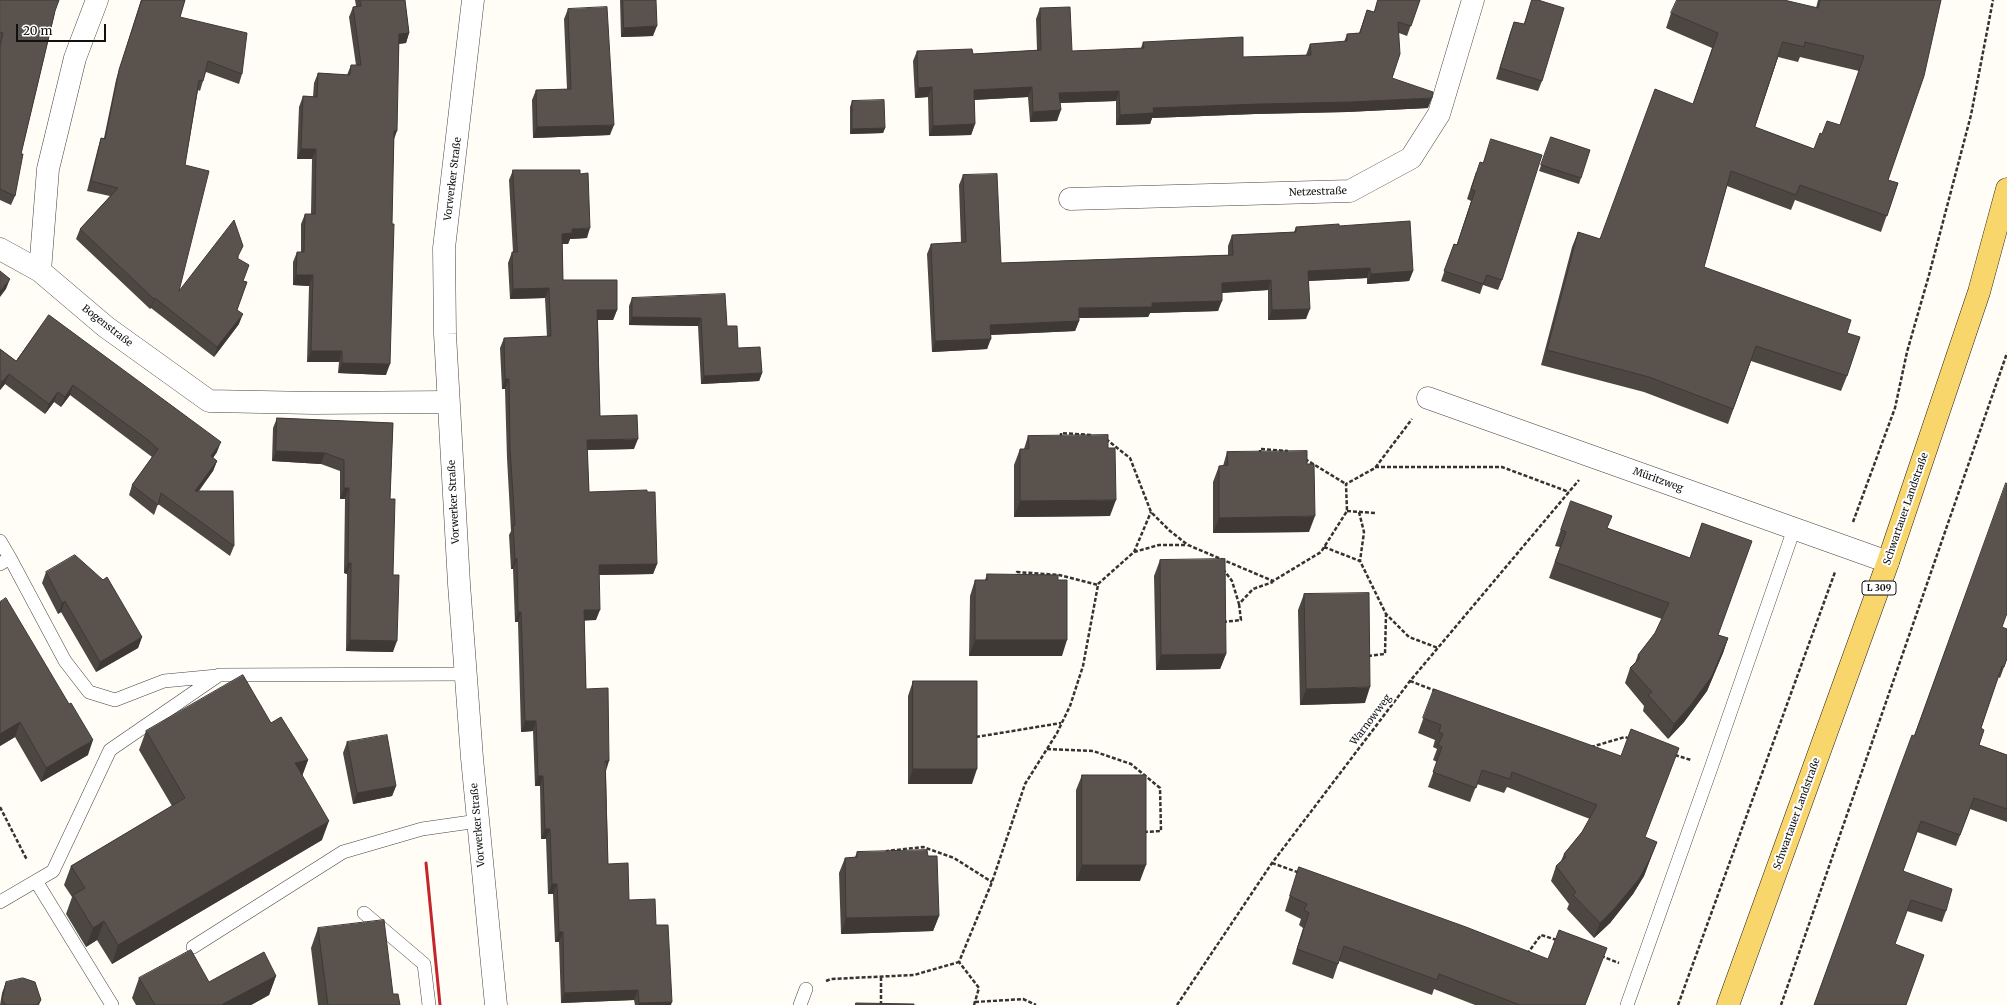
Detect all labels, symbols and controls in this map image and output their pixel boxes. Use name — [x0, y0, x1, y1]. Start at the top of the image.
scale bar — [18, 16, 108, 42]
text: 20 m — [23, 23, 52, 38]
street label: Vorwerker Straße — [442, 137, 464, 221]
street label: Netzestraße — [1289, 185, 1347, 199]
street label: Bogenstraße — [79, 302, 135, 350]
street label: Schwartauer Landstraße — [1881, 451, 1931, 567]
street label: Vorwerker Straße — [446, 460, 462, 544]
street label: Müritzweg — [1631, 465, 1685, 495]
road number: L 309 — [1862, 581, 1896, 595]
street label: Warnowweg — [1348, 692, 1394, 748]
street label: Schwartauer Landstraße — [1771, 756, 1823, 872]
street label: Vorwerker Straße — [468, 783, 488, 867]

